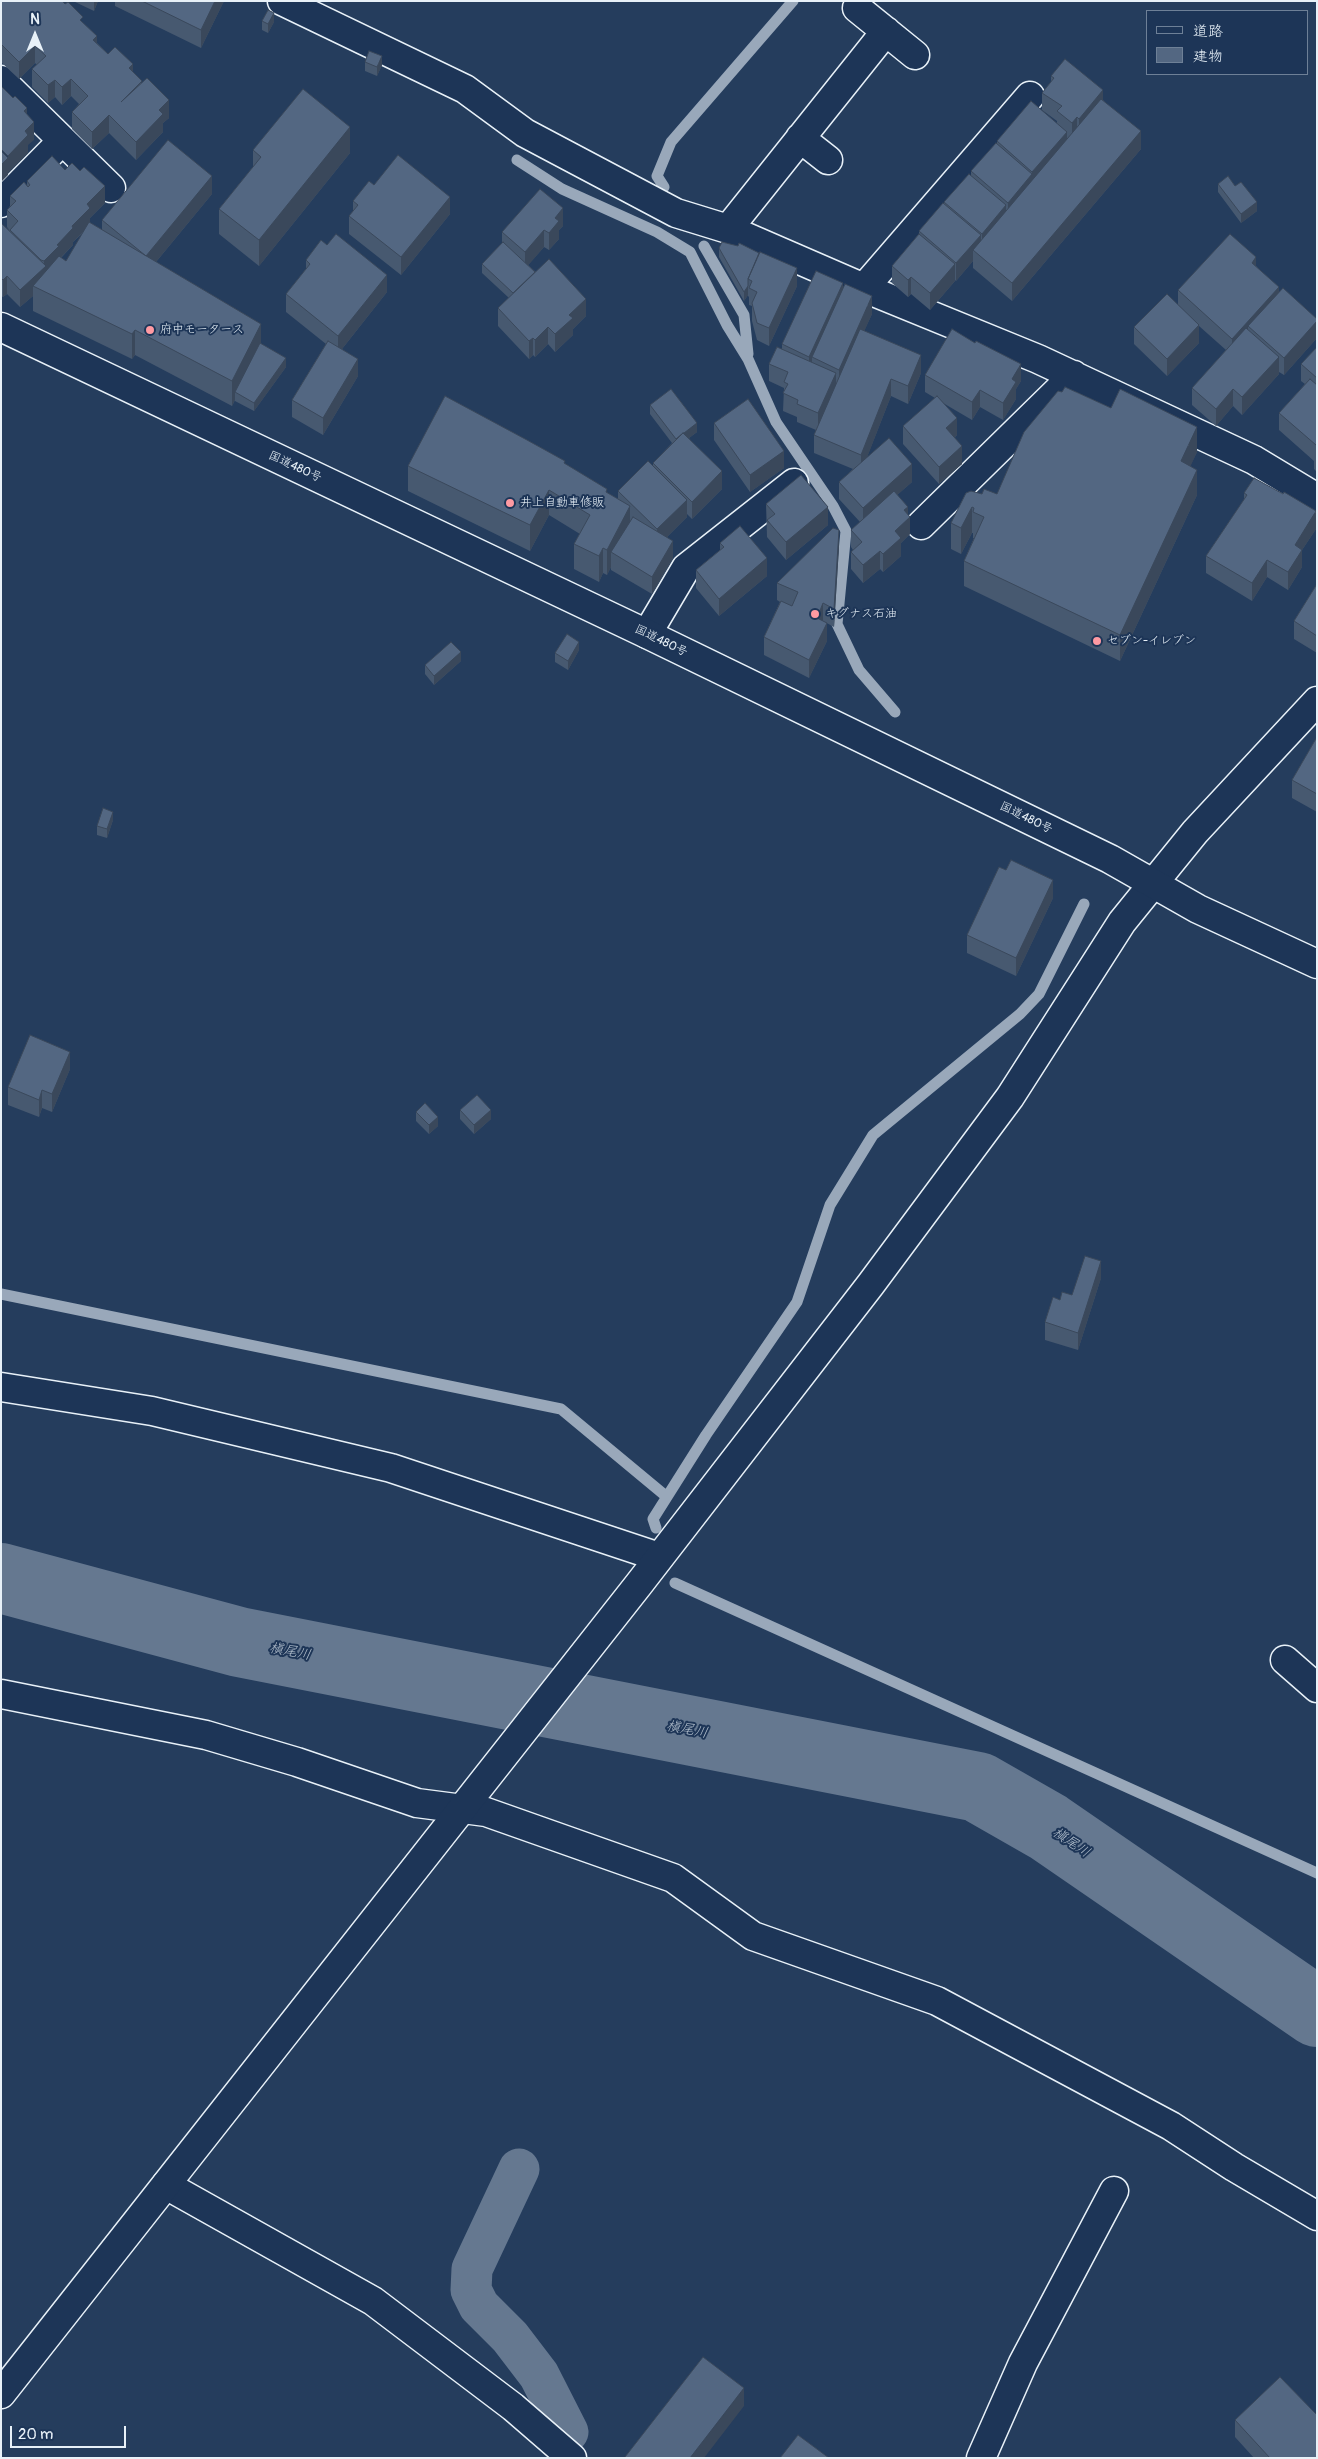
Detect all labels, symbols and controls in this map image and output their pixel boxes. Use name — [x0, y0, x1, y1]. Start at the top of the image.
north arrow — [10, 10, 60, 60]
legend — [1146, 10, 1308, 75]
text: N — [30, 11, 40, 28]
text: 道路 — [1193, 22, 1223, 41]
text: 建物 — [1193, 47, 1223, 66]
place label: 府中モータース — [160, 323, 244, 337]
marker: 府中モータース — [144, 324, 156, 336]
street label: 国道480号 — [266, 448, 324, 486]
place label: 井上自動車修販 — [520, 496, 604, 510]
marker: 井上自動車修販 — [504, 497, 516, 509]
place label: キグナス石油 — [825, 607, 897, 621]
marker: キグナス石油 — [809, 608, 821, 620]
street label: 国道480号 — [632, 622, 690, 660]
place label: セブン-イレブン — [1107, 634, 1196, 648]
marker: セブン-イレブン — [1091, 635, 1103, 647]
street label: 国道480号 — [997, 799, 1055, 837]
water label: 槇尾川 — [268, 1640, 312, 1664]
water label: 槇尾川 — [665, 1718, 709, 1742]
water label: 槇尾川 — [1049, 1824, 1093, 1862]
scale bar — [12, 2416, 129, 2448]
text: 20 m — [18, 2425, 53, 2444]

